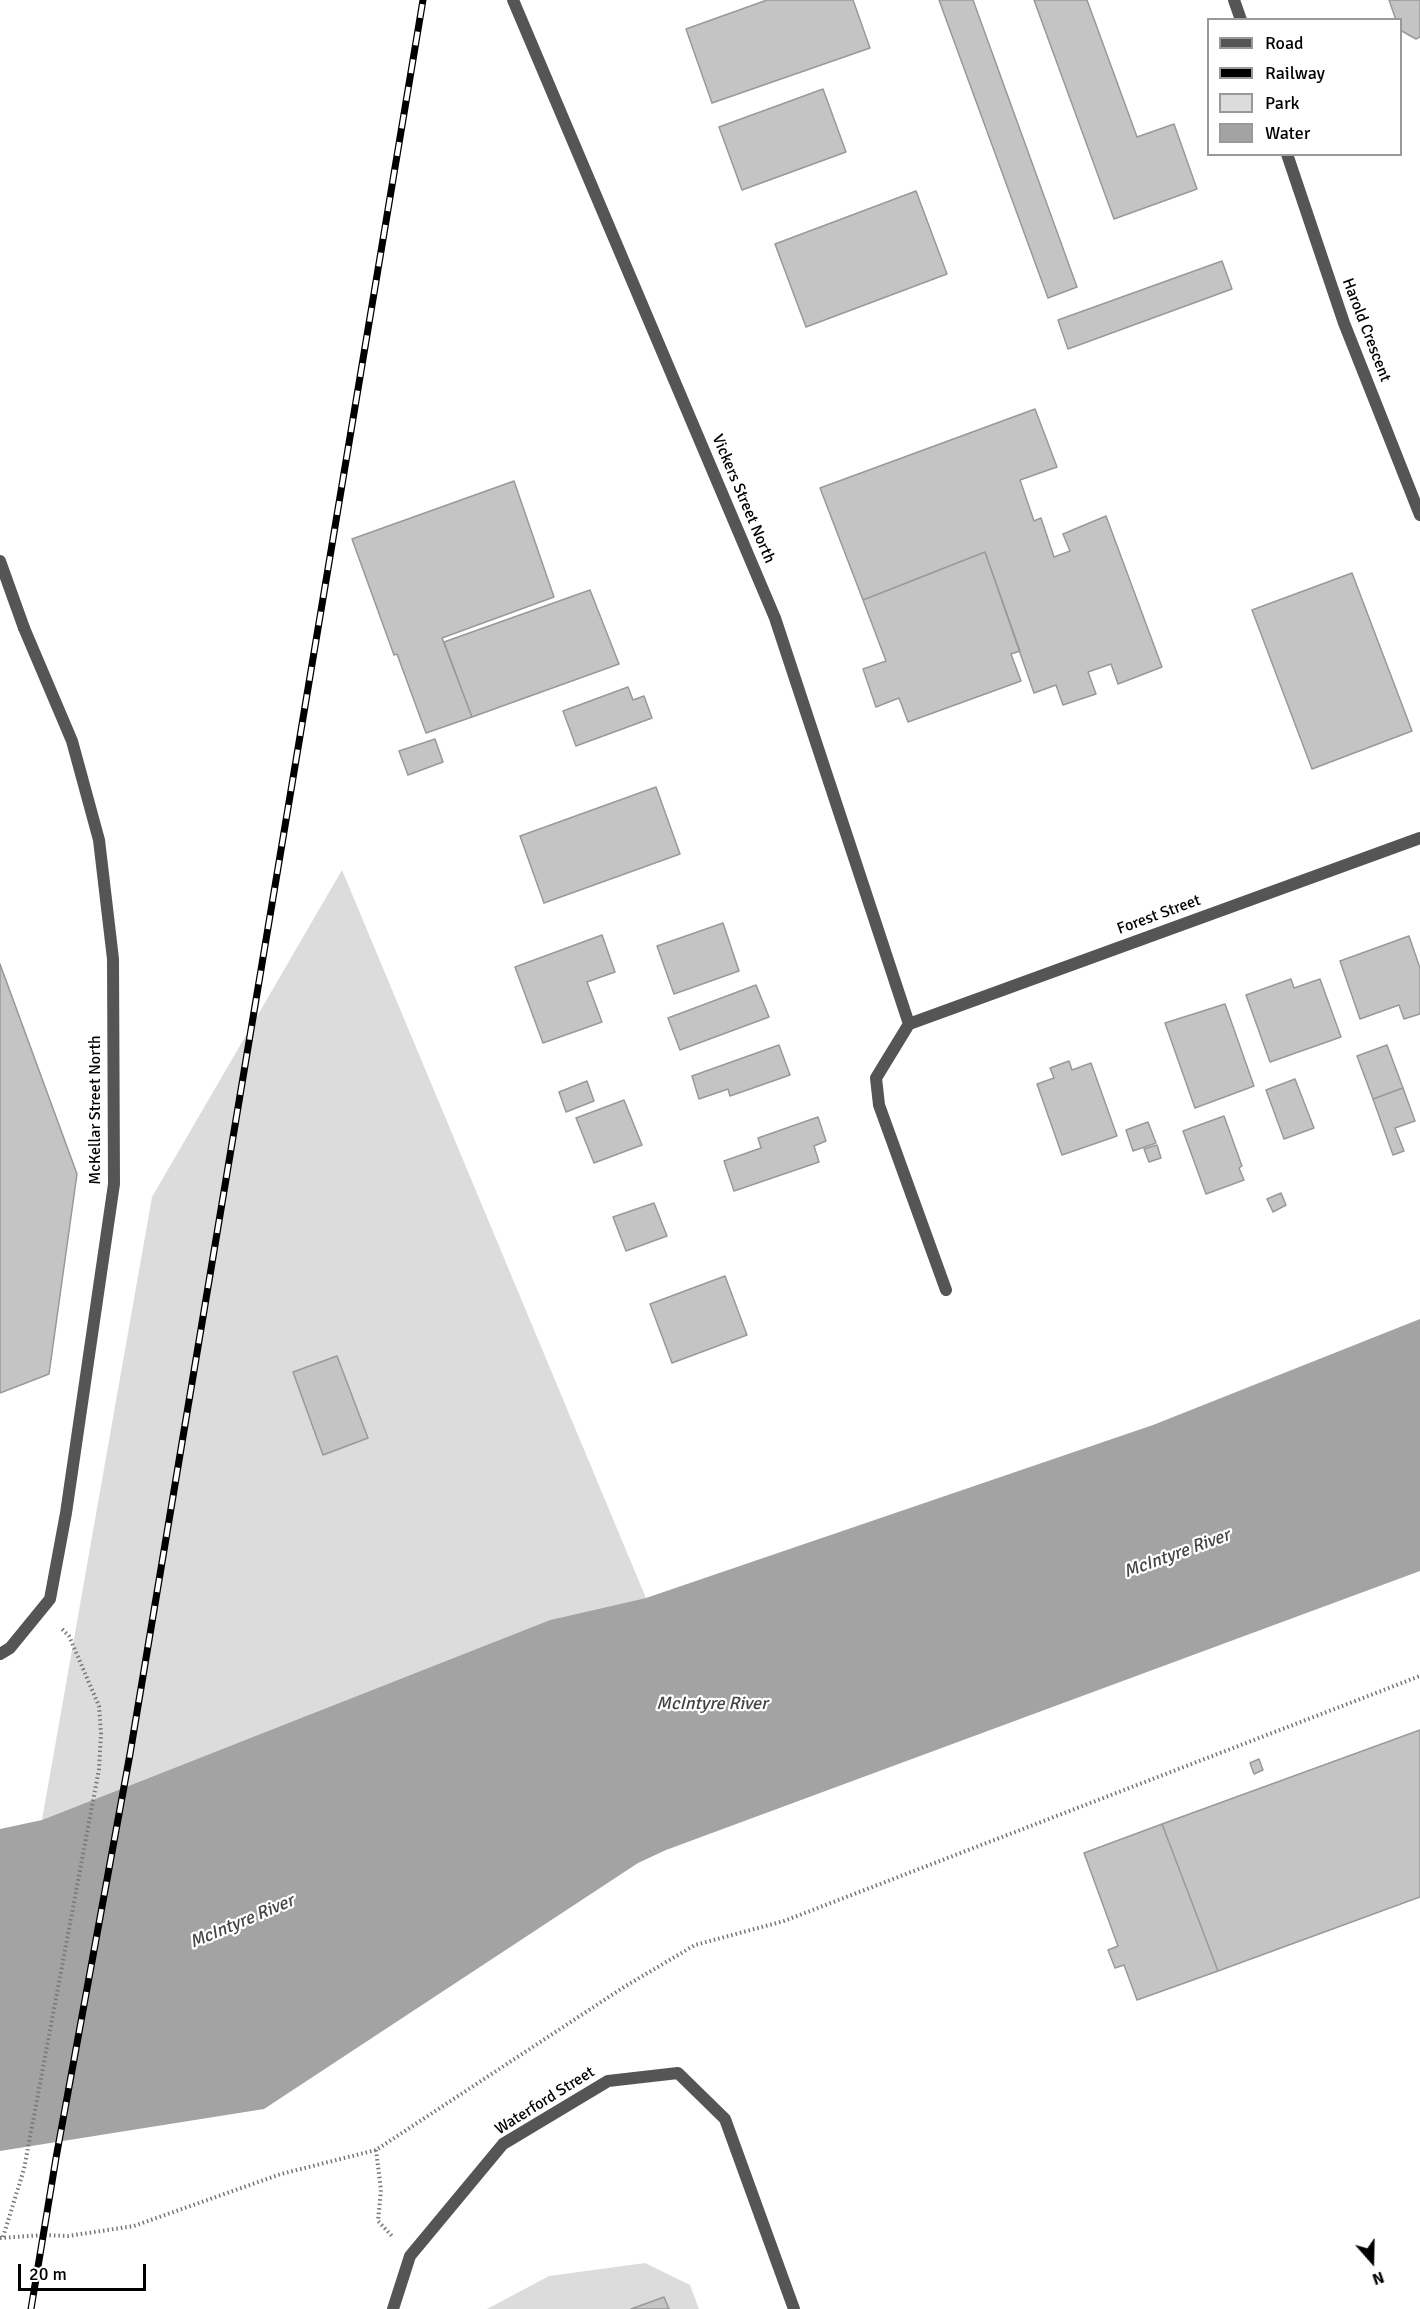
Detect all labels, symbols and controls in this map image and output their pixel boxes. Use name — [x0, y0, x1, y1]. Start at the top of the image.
legend — [1207, 18, 1402, 156]
text: Road — [1265, 32, 1304, 54]
text: Railway — [1265, 62, 1325, 84]
text: Park — [1265, 92, 1300, 114]
text: Water — [1265, 122, 1310, 144]
street label: Harold Crescent — [1337, 275, 1395, 385]
street label: Vickers Street North — [707, 432, 779, 566]
street label: Forest Street — [1115, 891, 1203, 939]
street label: McKellar Street North — [86, 1035, 106, 1185]
water label: McIntyre River — [1121, 1525, 1233, 1583]
water label: McIntyre River — [656, 1693, 768, 1715]
water label: McIntyre River — [187, 1890, 297, 1954]
street label: Waterford Street — [492, 2063, 598, 2139]
north arrow — [1342, 2231, 1402, 2291]
scale bar — [21, 2252, 148, 2290]
text: 20 m — [29, 2263, 67, 2285]
text: N — [1370, 2267, 1387, 2289]

